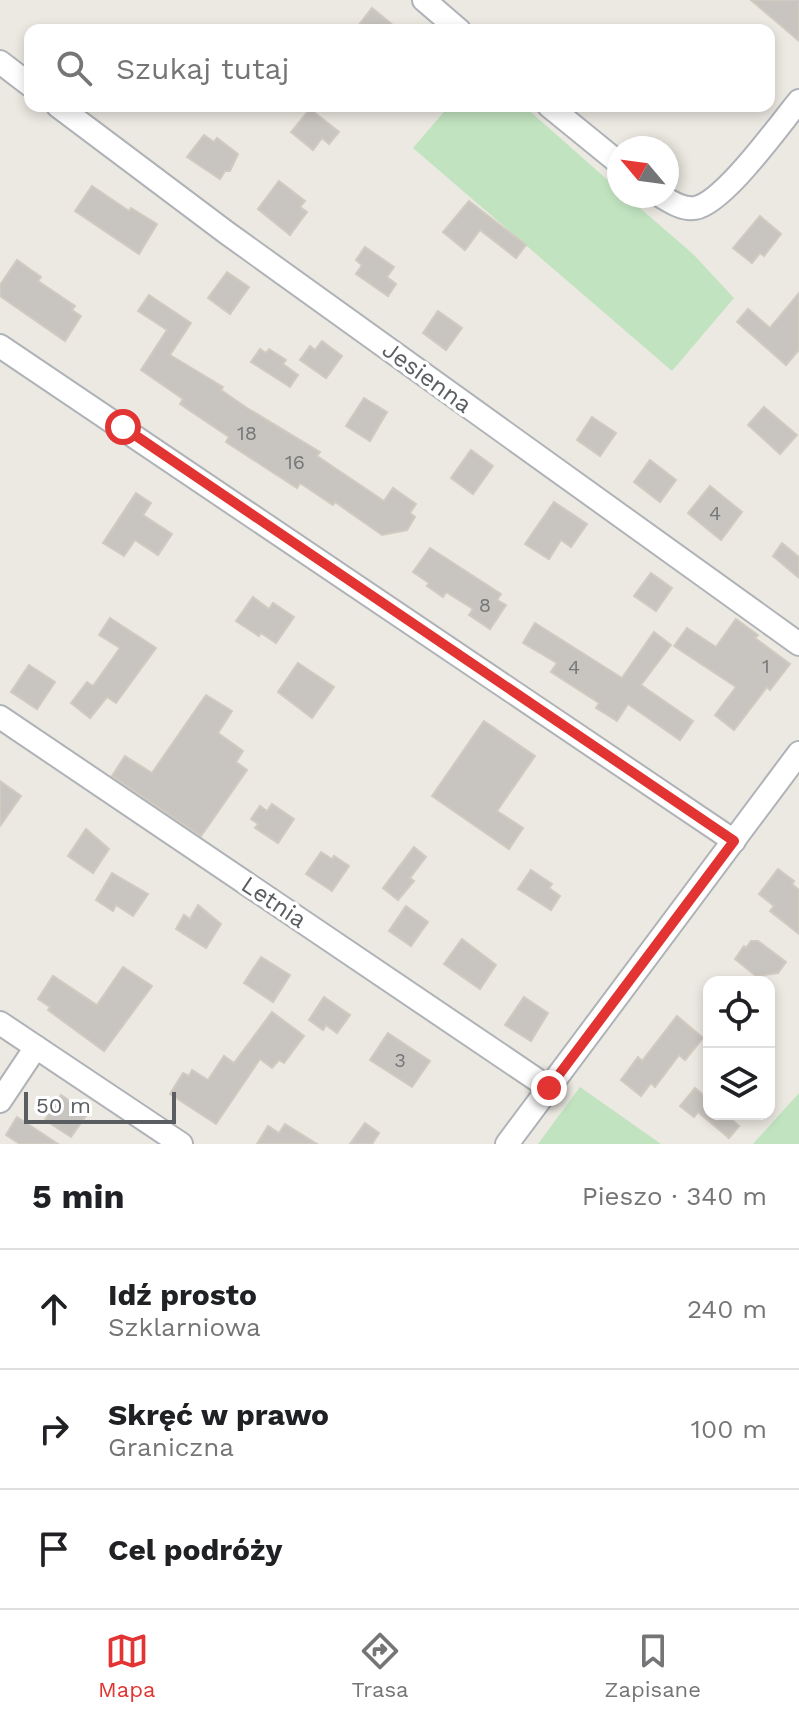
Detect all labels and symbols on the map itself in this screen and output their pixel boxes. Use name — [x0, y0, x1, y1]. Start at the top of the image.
north arrow — [607, 136, 679, 208]
street label: Jesienna — [377, 335, 477, 419]
route start — [105, 409, 141, 445]
house number: 18 — [237, 421, 257, 445]
house number: 16 — [285, 450, 305, 474]
house number: 4 — [709, 501, 721, 525]
house number: 8 — [479, 593, 491, 617]
house number: 1 — [762, 654, 770, 678]
house number: 4 — [568, 655, 580, 679]
street label: Letnia — [236, 870, 312, 934]
house number: 3 — [394, 1048, 406, 1072]
route end — [531, 1070, 567, 1106]
scale bar — [24, 1088, 176, 1124]

